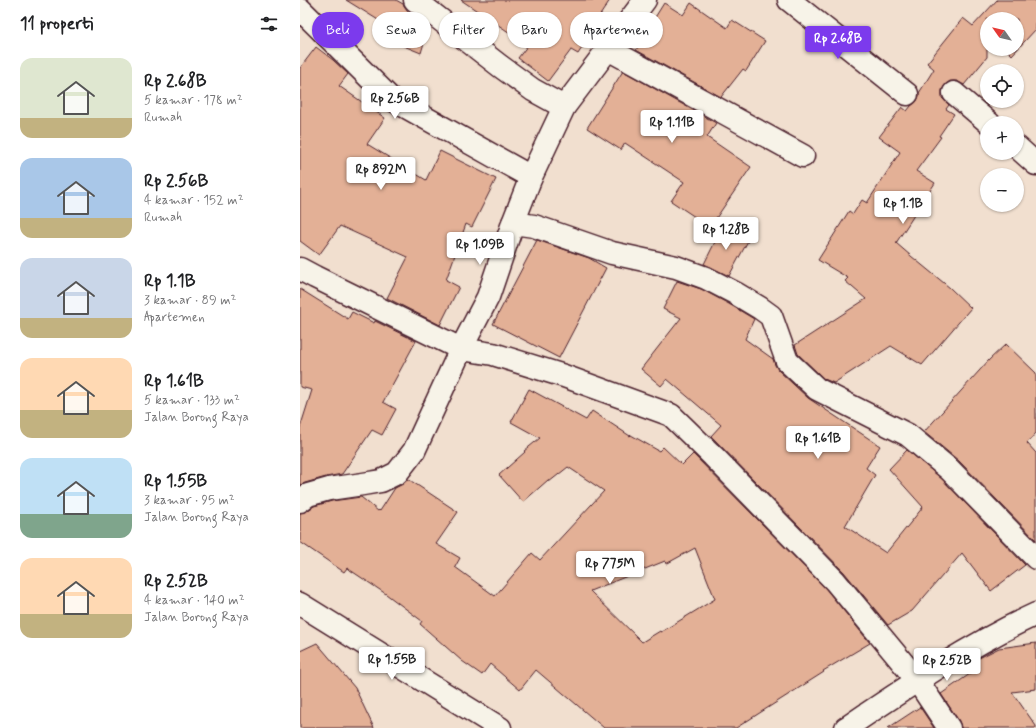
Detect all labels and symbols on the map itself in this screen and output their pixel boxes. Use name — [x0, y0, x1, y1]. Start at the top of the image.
north arrow — [980, 12, 1024, 56]
pin: Rp 2.68B — [797, 26, 879, 60]
pin: Rp 2.56B — [354, 86, 436, 120]
pin: Rp 1.11B — [631, 110, 713, 144]
pin: Rp 892M — [344, 157, 418, 191]
pin: Rp 1.1B — [866, 191, 940, 225]
pin: Rp 1.28B — [685, 217, 767, 251]
pin: Rp 1.09B — [439, 232, 521, 266]
pin: Rp 1.61B — [777, 426, 859, 460]
pin: Rp 775M — [573, 551, 647, 585]
pin: Rp 1.55B — [351, 647, 433, 681]
pin: Rp 2.52B — [906, 648, 988, 682]

